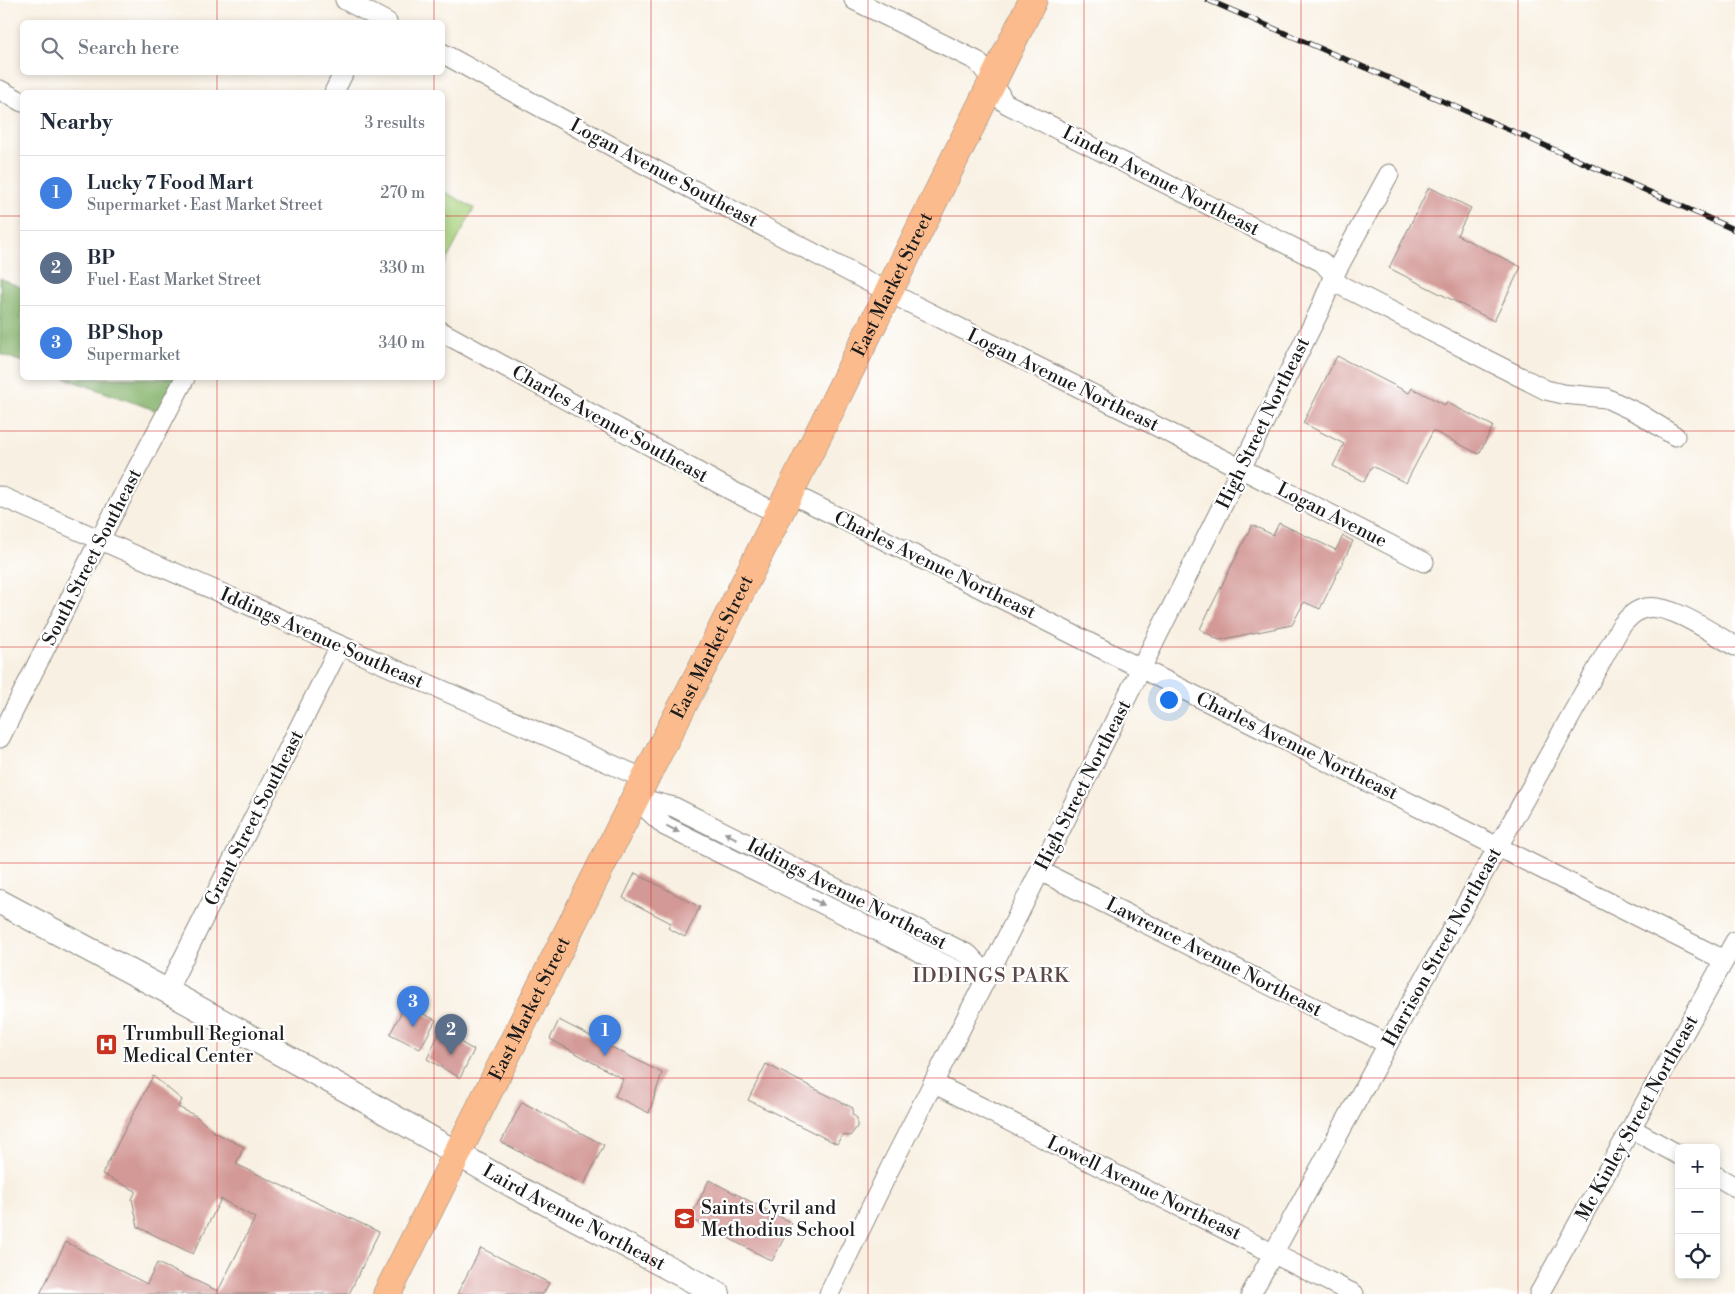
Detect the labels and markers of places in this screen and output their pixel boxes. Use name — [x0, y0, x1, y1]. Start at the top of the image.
pin: 3 — [397, 986, 429, 1027]
pin: 2 — [435, 1014, 467, 1055]
pin: 1 — [589, 1015, 621, 1056]
place label: Trumbull Regional Medical Center — [123, 1022, 285, 1068]
hospital icon: Trumbull Regional Medical Center — [95, 1033, 119, 1057]
place label: Saints Cyril and Methodius School — [701, 1196, 856, 1242]
school or university icon: Saints Cyril and Methodius School — [673, 1207, 697, 1231]

